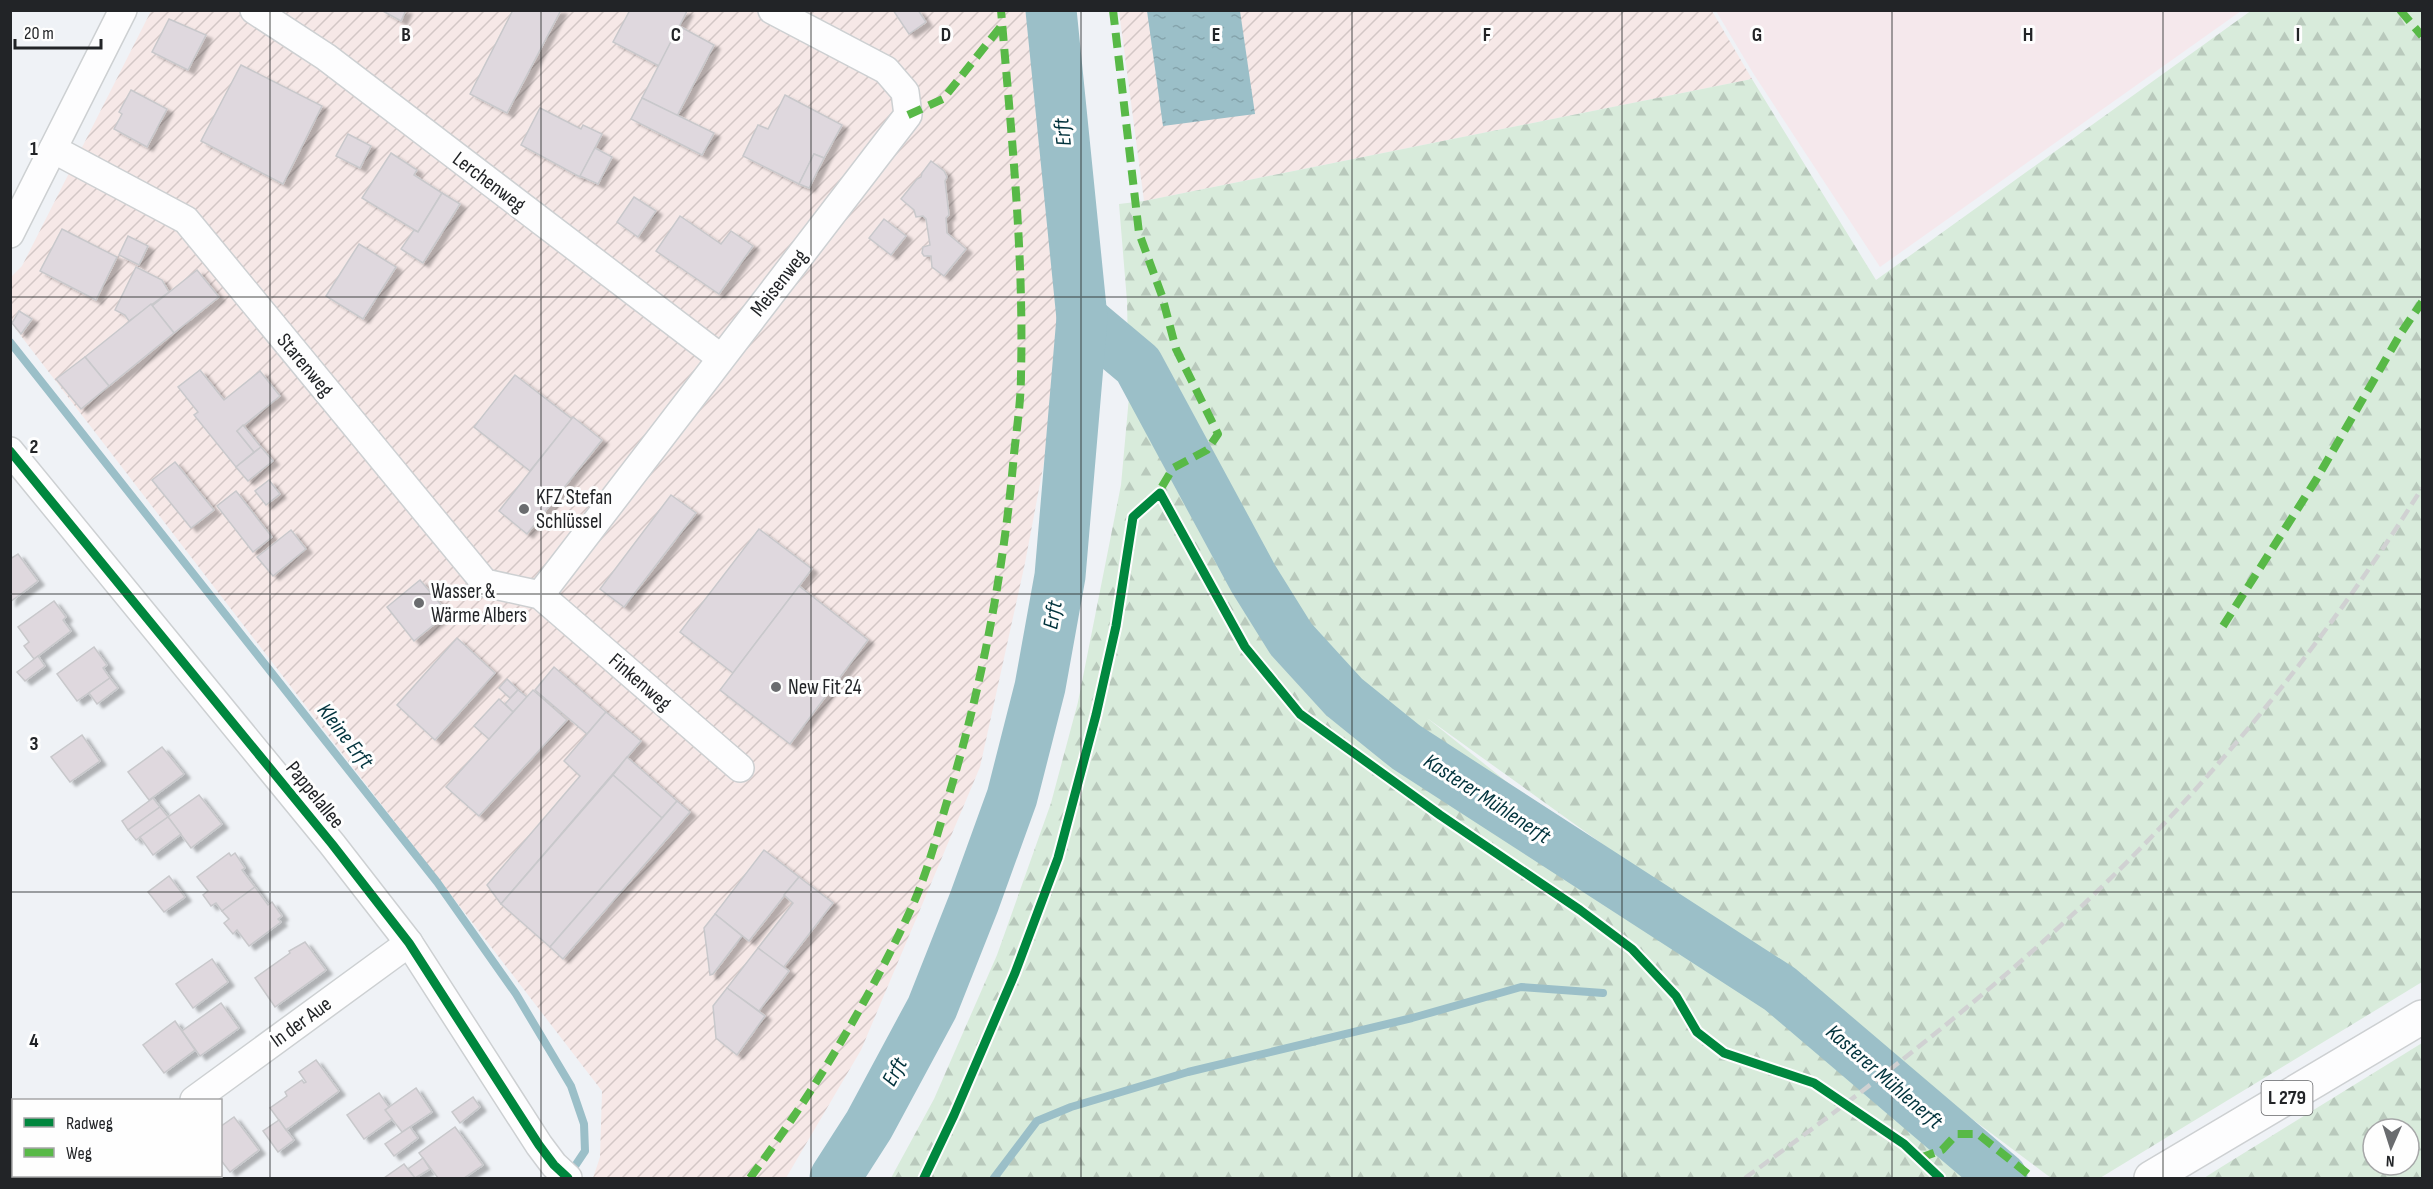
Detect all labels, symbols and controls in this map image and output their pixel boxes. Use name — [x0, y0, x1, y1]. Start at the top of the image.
scale bar — [15, 12, 100, 50]
text: 20 m — [24, 23, 54, 44]
text: B — [401, 23, 411, 47]
text: C — [671, 23, 681, 47]
text: D — [941, 23, 951, 47]
text: E — [1212, 23, 1220, 47]
text: F — [1483, 23, 1491, 47]
text: G — [1752, 23, 1762, 47]
text: H — [2023, 23, 2033, 47]
text: I — [2296, 23, 2300, 47]
water label: Erft — [1048, 115, 1078, 147]
text: 1 — [30, 137, 38, 161]
street label: Lerchenweg — [448, 146, 530, 218]
street label: Meisenweg — [745, 244, 813, 322]
street label: Starenweg — [271, 328, 339, 402]
text: 2 — [30, 435, 38, 459]
place label: KFZ Stefan Schlüssel — [536, 485, 612, 534]
marker: KFZ Stefan Schlüssel — [517, 502, 531, 516]
place label: Wasser & Wärme Albers — [431, 579, 527, 628]
marker: Wasser & Wärme Albers — [412, 596, 426, 610]
water label: Erft — [1037, 597, 1069, 631]
street label: Finkenweg — [604, 648, 676, 716]
place label: New Fit 24 — [788, 675, 862, 700]
marker: New Fit 24 — [769, 680, 783, 694]
water label: Kleine Erft — [311, 698, 380, 775]
text: 3 — [30, 732, 39, 756]
water label: Kasterer Mühlenerft — [1419, 748, 1557, 851]
street label: Pappelallee — [280, 756, 350, 834]
street label: In der Aue — [266, 992, 336, 1052]
water label: Kasterer Mühlenerft — [1820, 1019, 1949, 1136]
text: 4 — [29, 1029, 39, 1053]
water label: Erft — [876, 1052, 914, 1091]
road number: L 279 — [2262, 1081, 2312, 1115]
legend — [12, 1099, 222, 1177]
text: Radweg — [66, 1113, 113, 1134]
north arrow — [2361, 1117, 2421, 1177]
text: Weg — [66, 1143, 92, 1164]
text: N — [2386, 1151, 2395, 1170]

